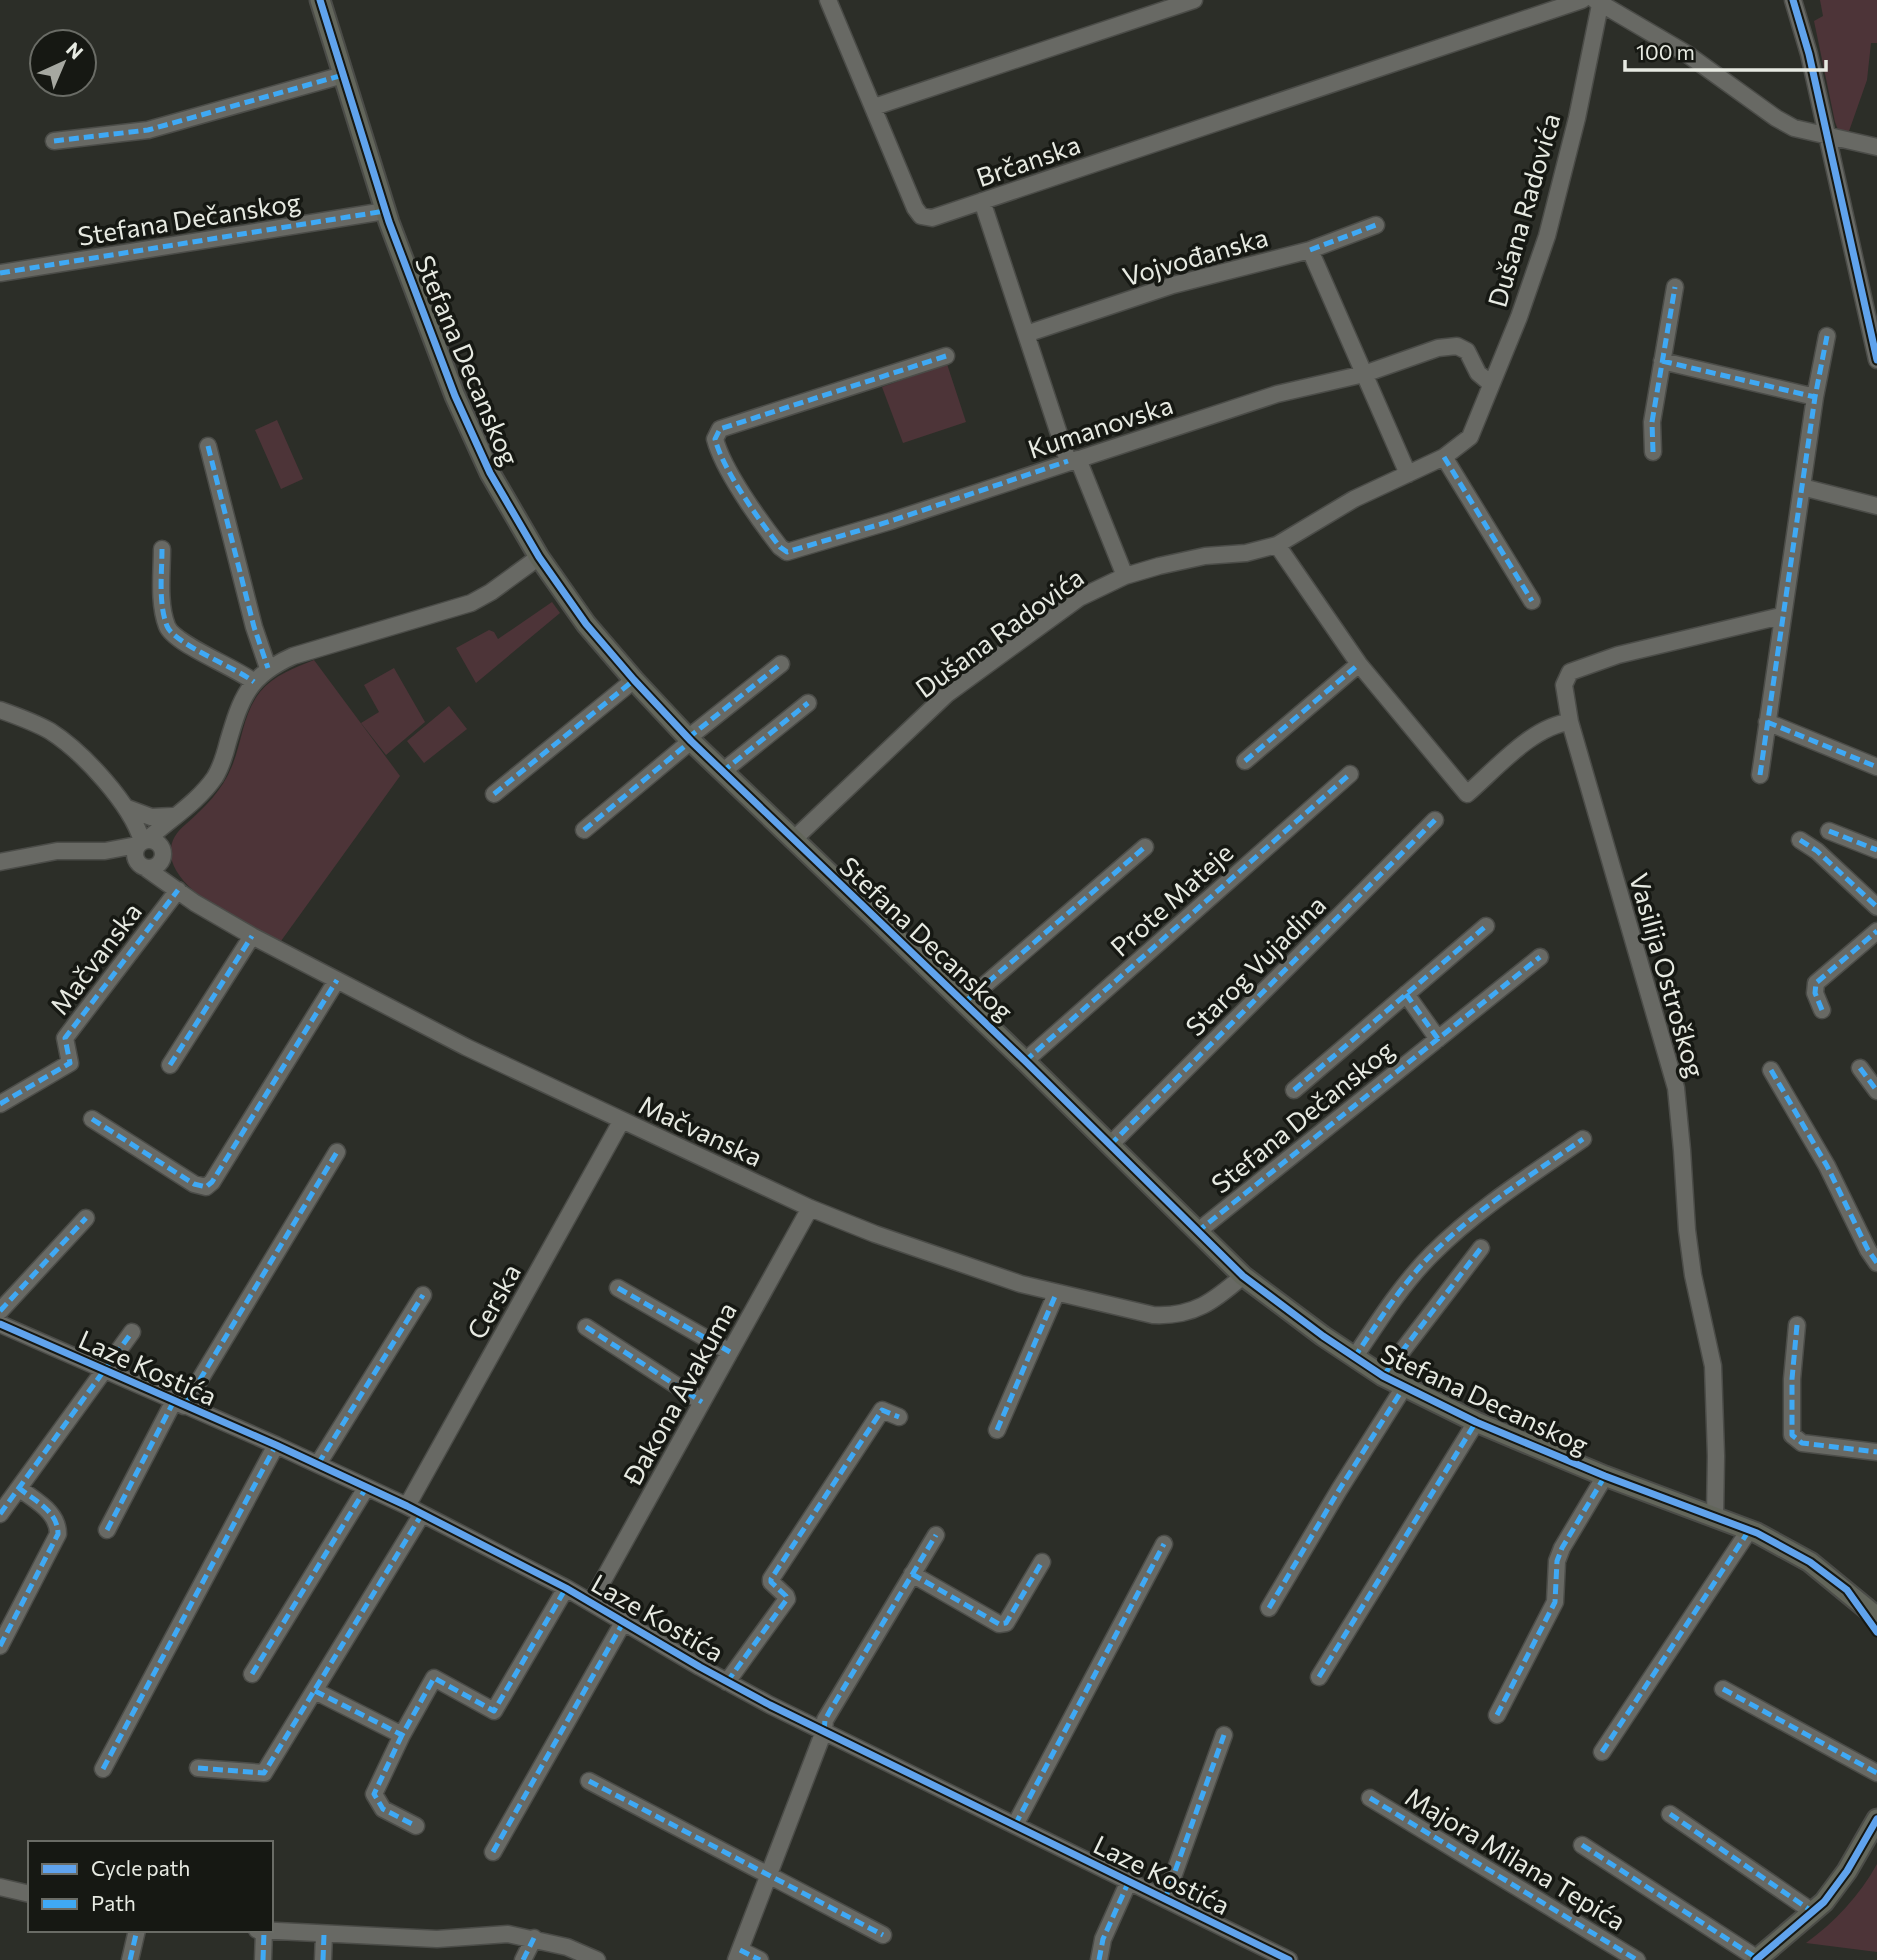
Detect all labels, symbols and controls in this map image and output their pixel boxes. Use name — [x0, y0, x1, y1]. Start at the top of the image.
north arrow — [28, 28, 98, 98]
scale bar — [1625, 28, 1826, 72]
text: N — [62, 37, 88, 64]
text: 100 m — [1636, 39, 1695, 64]
street label: Dušana Radovića — [1481, 110, 1565, 310]
street label: Brčanska — [972, 128, 1084, 192]
street label: Stefana Dečanskog — [75, 185, 303, 251]
street label: Vojvođanska — [1119, 220, 1271, 292]
street label: Stefana Decanskog — [410, 250, 526, 470]
street label: Kumanovska — [1024, 388, 1176, 464]
street label: Dušana Radovića — [909, 561, 1089, 703]
street label: Prote Mateje — [1104, 836, 1238, 962]
street label: Stefana Decanskog — [834, 850, 1020, 1026]
street label: Vasilija Ostroškog — [1624, 869, 1712, 1081]
street label: Starog Vujadina — [1179, 889, 1331, 1041]
street label: Mačvanska — [43, 896, 147, 1020]
street label: Stefana Dečanskog — [1205, 1033, 1399, 1199]
street label: Mačvanska — [635, 1088, 767, 1172]
street label: Cerska — [460, 1258, 526, 1344]
street label: Đakona Avakuma — [616, 1296, 742, 1491]
street label: Laze Kostića — [74, 1323, 222, 1411]
street label: Stefana Decanskog — [1376, 1336, 1594, 1460]
street label: Laze Kostića — [586, 1567, 730, 1667]
street label: Majora Milana Tepića — [1400, 1780, 1632, 1936]
street label: Laze Kostića — [1089, 1828, 1235, 1920]
legend — [28, 1841, 273, 1932]
text: Cycle path — [91, 1855, 190, 1880]
text: Path — [91, 1890, 136, 1915]

